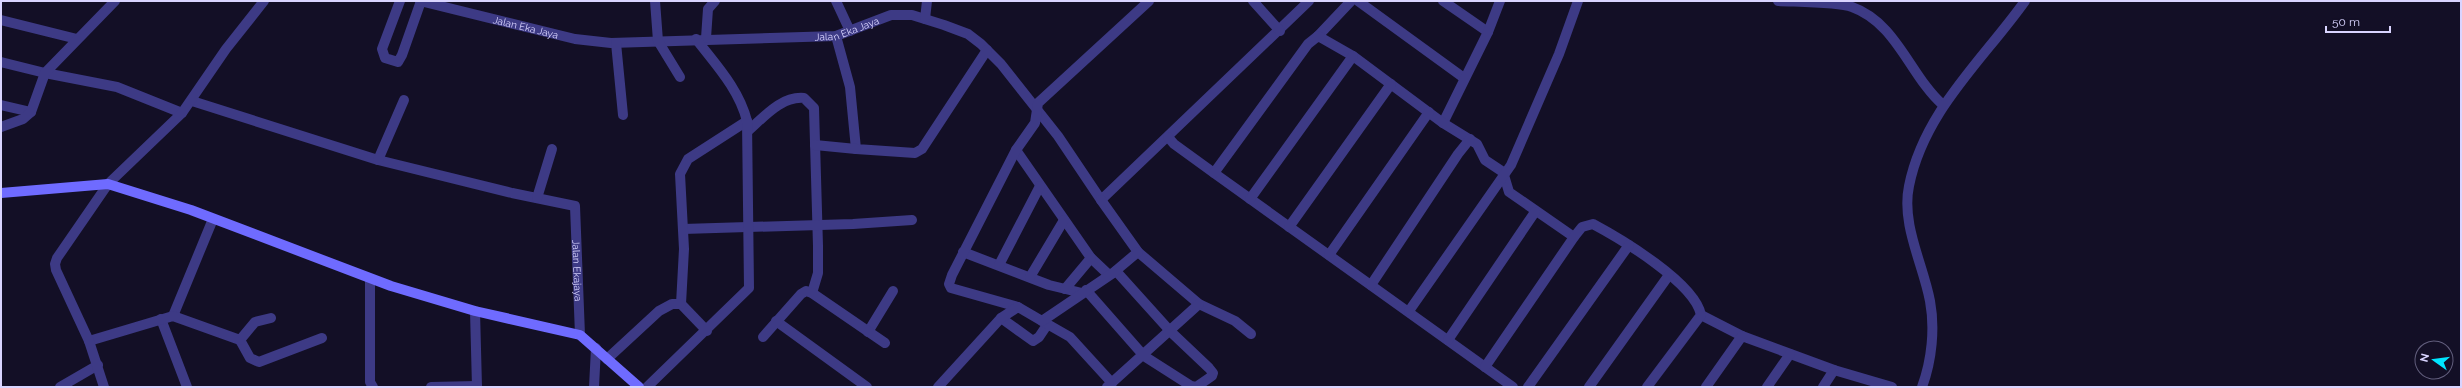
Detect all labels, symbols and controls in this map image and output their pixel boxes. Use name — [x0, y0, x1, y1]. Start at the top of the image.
scale bar — [2326, 8, 2390, 34]
street label: Jalan Eka Jaya — [492, 14, 560, 40]
street label: Jalan Eka Jaya — [815, 15, 880, 42]
text: 50 m — [2332, 15, 2360, 29]
street label: Jalan Ekajaya — [571, 239, 584, 302]
north arrow — [2414, 340, 2454, 380]
text: N — [2417, 352, 2432, 363]

